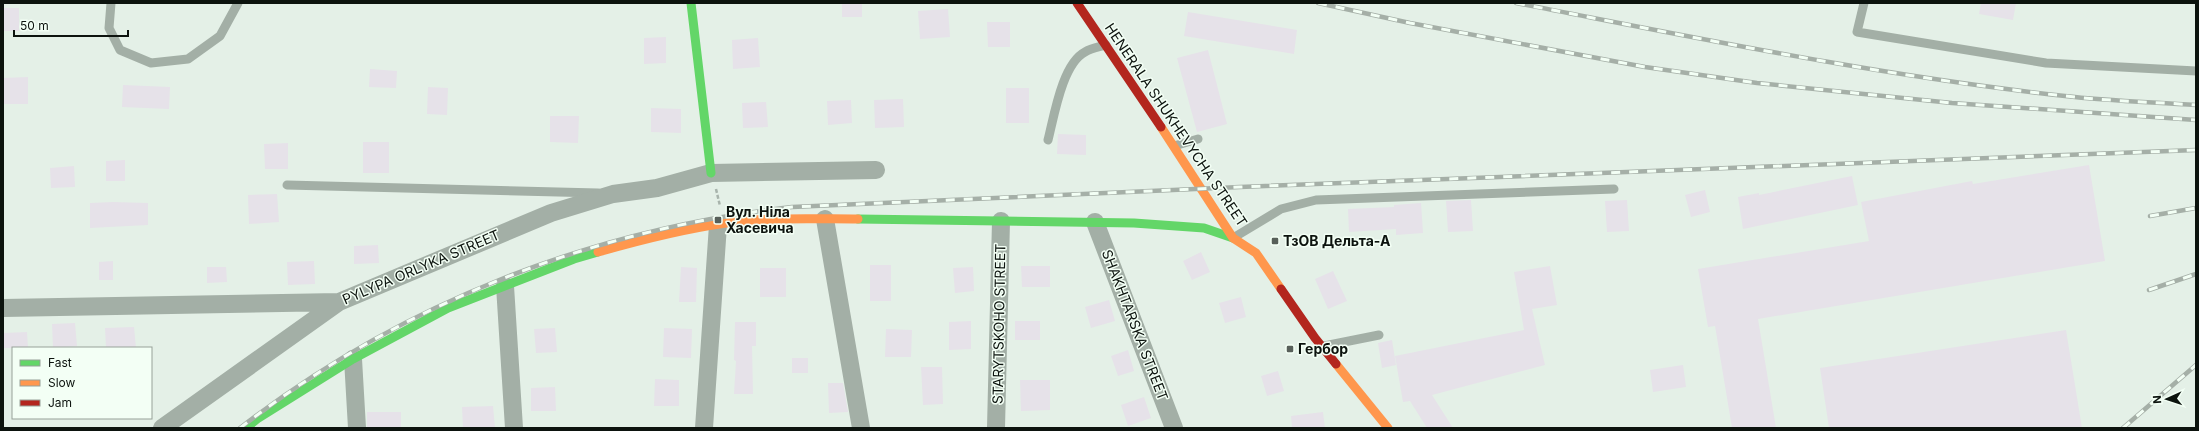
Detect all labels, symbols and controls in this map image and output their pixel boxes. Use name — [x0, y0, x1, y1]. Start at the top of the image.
scale bar — [14, 12, 128, 38]
text: 50 m — [20, 18, 49, 33]
street label: HENERALA SHUKHEVYCHA STREET — [1102, 20, 1251, 230]
place label: Вул. Ніла Хасевича — [726, 203, 794, 236]
marker: Вул. Ніла Хасевича — [713, 215, 723, 225]
street label: PYLYPA ORLYKA STREET — [339, 226, 502, 307]
place label: ТзОВ Дельта-А — [1283, 232, 1391, 249]
marker: ТзОВ Дельта-А — [1270, 236, 1280, 246]
street label: STARYTSKOHO STREET — [989, 244, 1008, 404]
street label: SHAKHTARSKA STREET — [1099, 247, 1172, 403]
place label: Гербор — [1298, 340, 1348, 357]
marker: Гербор — [1285, 344, 1295, 354]
legend — [12, 347, 152, 419]
text: Fast — [48, 355, 72, 370]
text: Slow — [48, 375, 76, 390]
north arrow — [2147, 379, 2187, 419]
text: Jam — [48, 395, 72, 410]
text: N — [2150, 395, 2164, 404]

